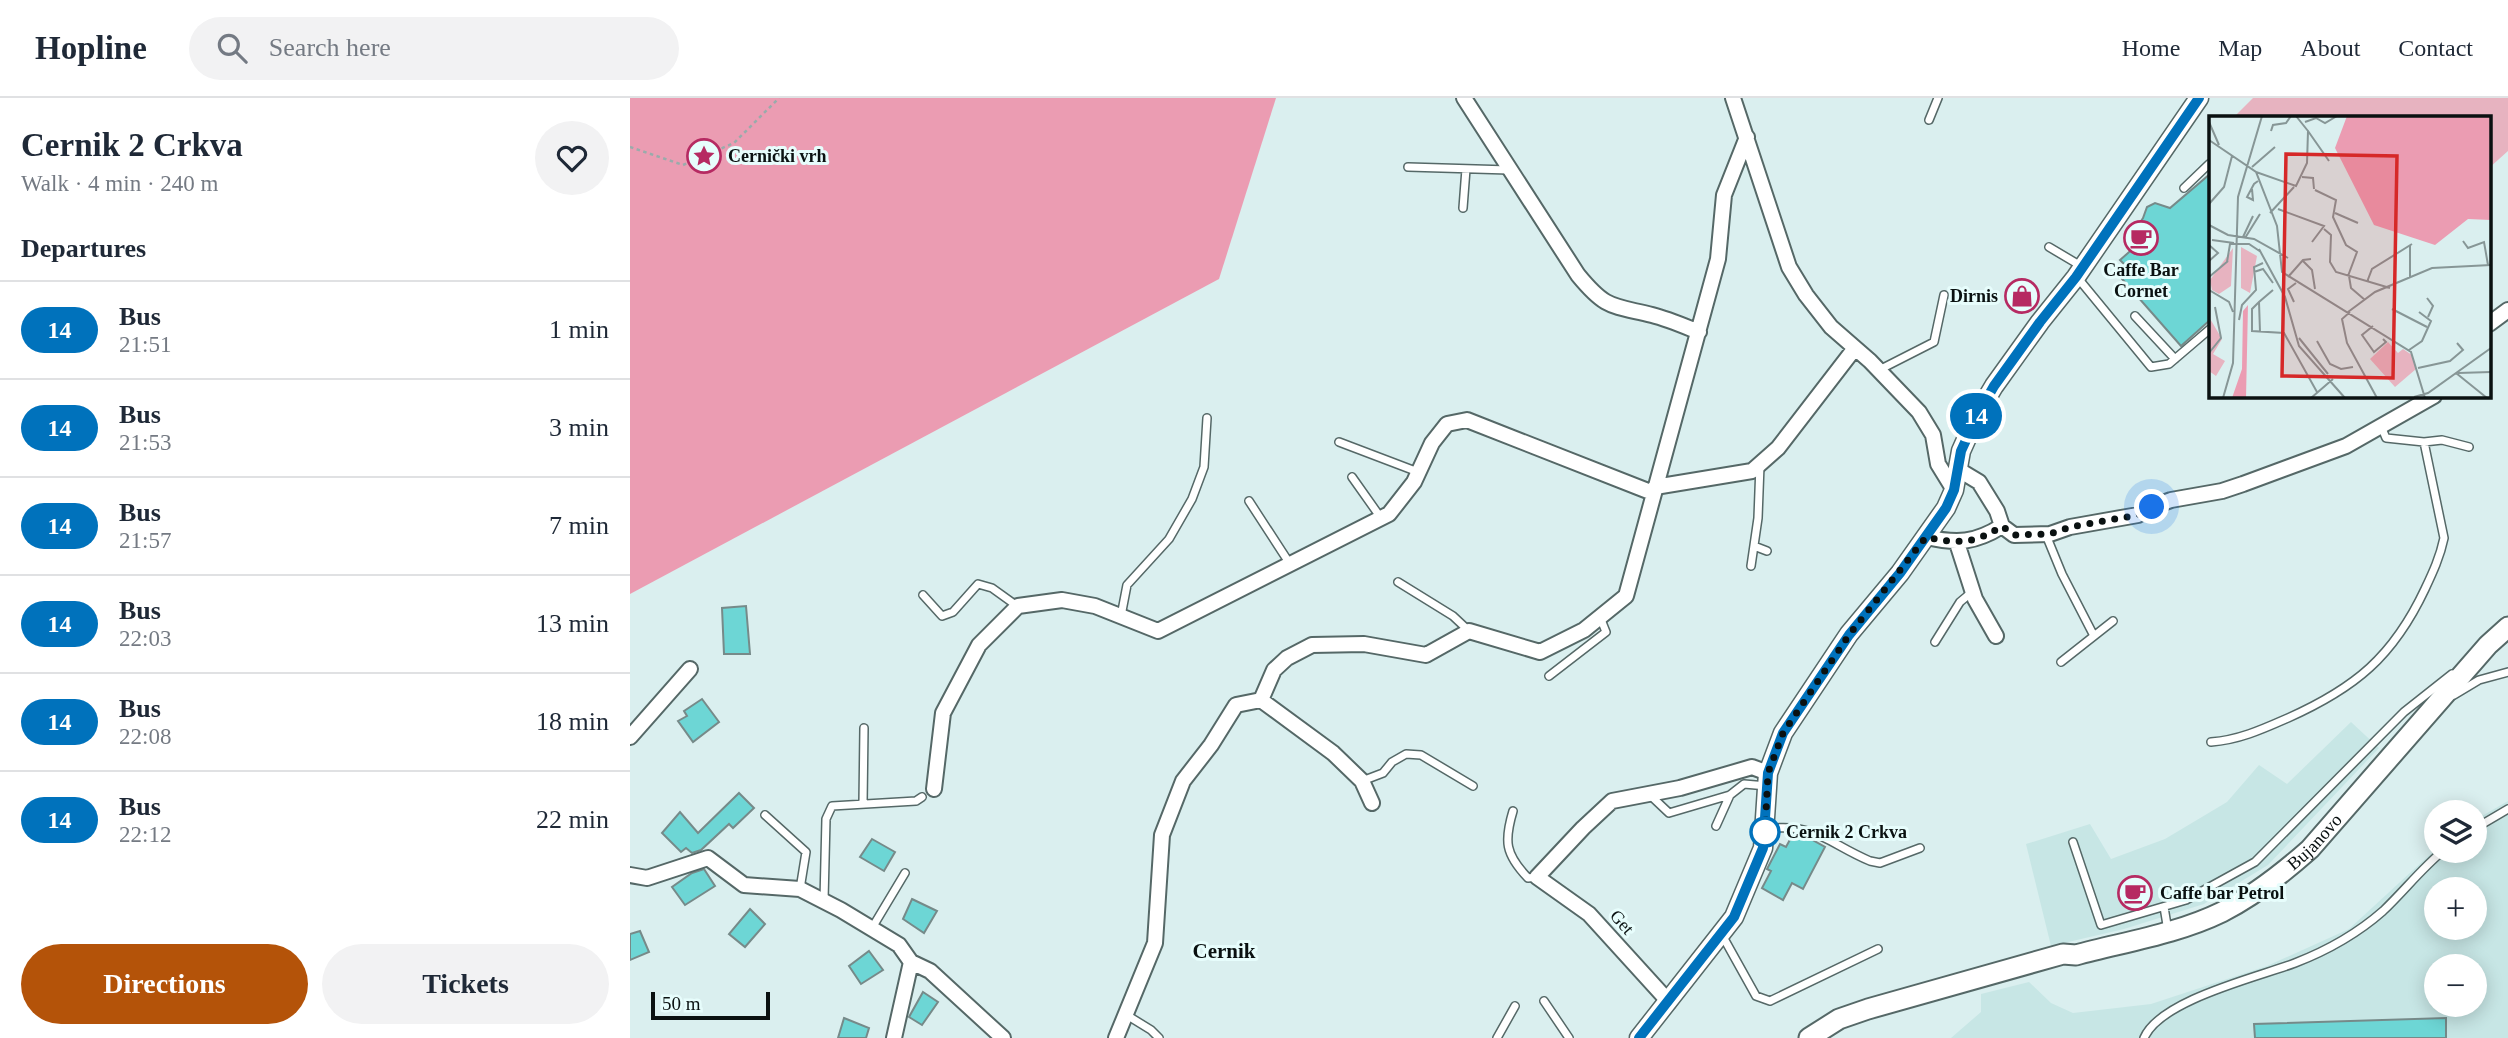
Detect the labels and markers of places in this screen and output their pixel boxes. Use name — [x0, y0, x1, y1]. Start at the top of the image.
place icon: Cernički vrh — [685, 137, 723, 175]
place label: Cernički vrh — [728, 146, 827, 166]
cafe icon: Caffe Bar Cornet — [2122, 219, 2160, 257]
place label: Caffe Bar Cornet — [2103, 260, 2179, 301]
shop icon: Dirnis — [2003, 277, 2041, 315]
place label: Dirnis — [1950, 286, 1998, 306]
marker: Cernik 2 Crkva — [1750, 817, 1780, 847]
place label: Cernik 2 Crkva — [1786, 822, 1907, 842]
cafe icon: Caffe bar Petrol — [2116, 874, 2154, 912]
place label: Caffe bar Petrol — [2160, 883, 2284, 903]

